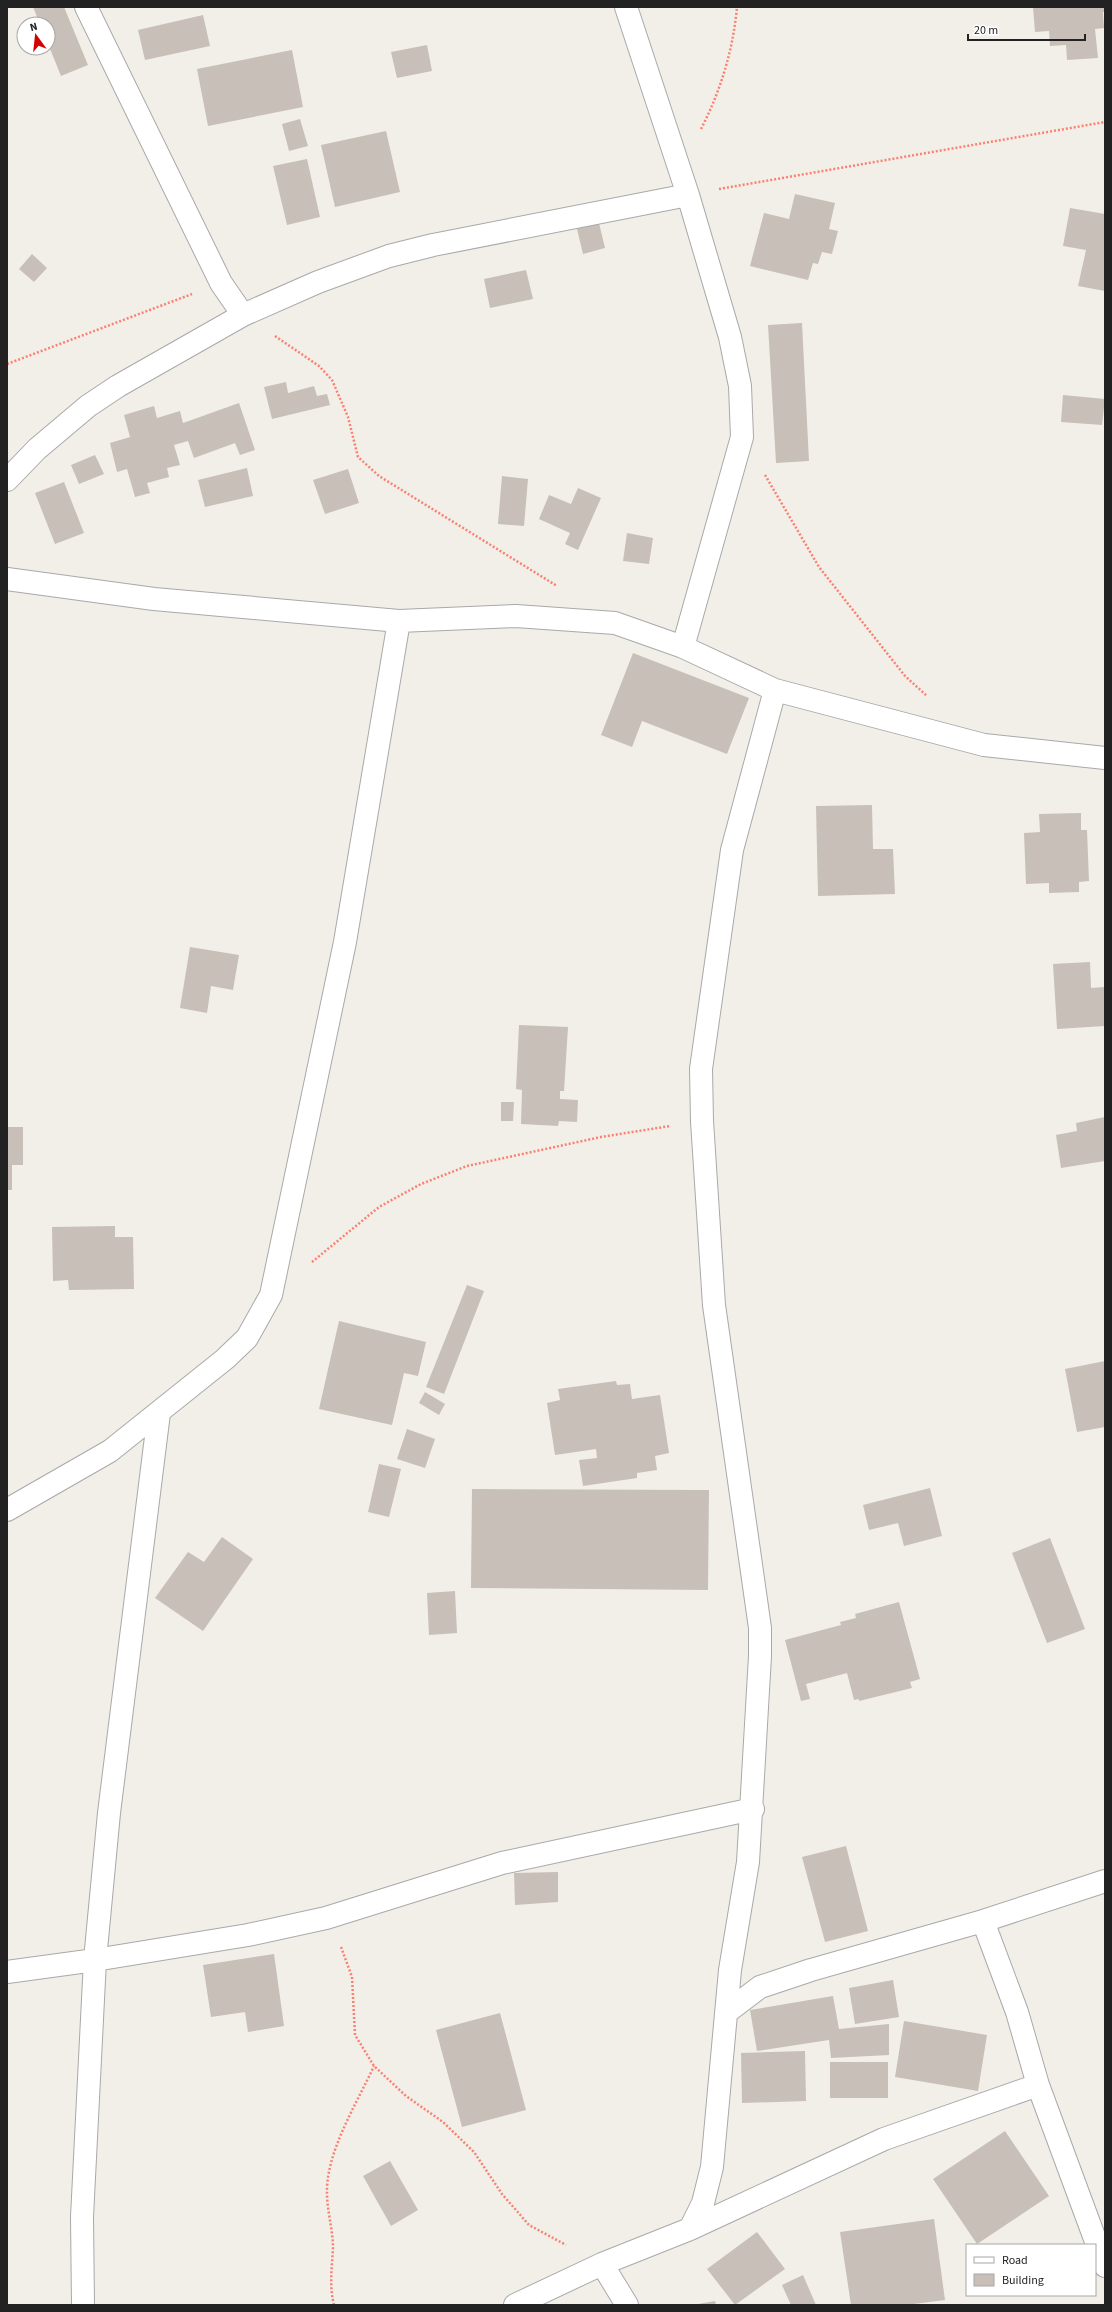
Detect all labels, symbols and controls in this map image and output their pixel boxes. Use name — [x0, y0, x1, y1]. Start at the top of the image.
north arrow — [16, 16, 56, 56]
scale bar — [968, 16, 1085, 42]
text: N — [28, 19, 39, 35]
text: 20 m — [974, 22, 998, 39]
legend — [966, 2244, 1096, 2296]
text: Road — [1002, 2252, 1028, 2269]
text: Building — [1002, 2272, 1044, 2289]

